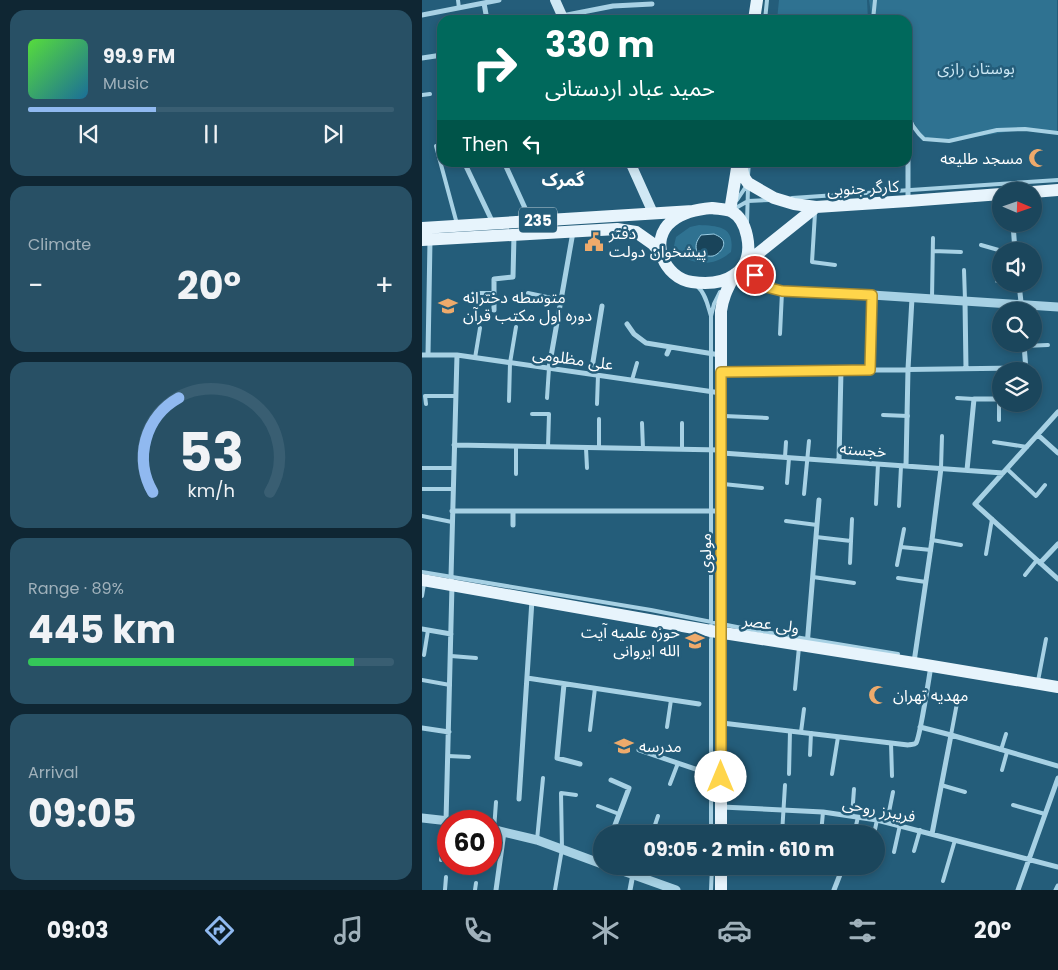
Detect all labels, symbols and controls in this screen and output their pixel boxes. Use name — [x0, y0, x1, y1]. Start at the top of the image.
text: 330 m — [545, 20, 655, 69]
icon: right — [462, 35, 527, 100]
text: 99.9 FM — [103, 43, 175, 70]
park label: بوستان رازی — [937, 57, 1015, 80]
text: Music — [103, 72, 149, 95]
text: حمید عباد اردستانی — [545, 73, 715, 104]
icon: previous — [75, 120, 103, 148]
icon: pause — [197, 120, 225, 148]
icon: next — [319, 120, 347, 148]
icon: left — [518, 130, 546, 158]
text: Then — [462, 131, 508, 158]
place label: مسجد طلیعه — [940, 147, 1023, 170]
mosque icon: مسجد طلیعه — [1027, 147, 1049, 169]
district label: گمرک — [541, 167, 585, 192]
street label: کارگر جنوبی — [826, 175, 900, 201]
north arrow — [992, 182, 1042, 232]
map controls — [992, 182, 1042, 412]
road number: 235 — [519, 208, 557, 232]
place label: دفتر پیشخوان دولت — [608, 222, 707, 263]
public building icon: دفتر پیشخوان دولت — [583, 231, 605, 253]
text: Climate — [28, 233, 91, 256]
button: sound — [992, 242, 1042, 292]
pin — [734, 254, 776, 296]
text: 20° — [177, 259, 241, 312]
icon: arrive — [741, 261, 769, 289]
text: − — [28, 266, 43, 305]
text: + — [375, 266, 394, 305]
place label: متوسطه دخترانه دوره اول مکتب قرآن — [463, 286, 592, 327]
school or university icon: متوسطه دخترانه دوره اول مکتب قرآن — [437, 295, 459, 317]
button: search — [992, 302, 1042, 352]
street label: علی مظلومی — [531, 342, 615, 376]
button: layers — [992, 362, 1042, 412]
text: 53 — [178, 416, 244, 489]
street label: خجسته — [839, 437, 887, 463]
text: km/h — [187, 478, 235, 503]
street label: مولوی — [694, 533, 717, 573]
text: Range · 89% — [28, 577, 124, 600]
text: 445 km — [28, 603, 176, 656]
street label: ولی عصر — [740, 609, 801, 639]
place label: حوزه علمیه آیت‌ الله ایروانی — [581, 621, 680, 662]
school or university icon: حوزه علمیه آیت‌ الله ایروانی — [684, 630, 706, 652]
mosque icon: مهدیه تهران — [867, 684, 889, 706]
place label: مهدیه تهران — [893, 684, 968, 707]
school or university icon: مدرسه — [613, 735, 635, 757]
place label: مدرسه — [639, 735, 682, 758]
position arrow — [694, 750, 746, 802]
text: Arrival — [28, 761, 78, 784]
text: 09:05 — [28, 787, 136, 840]
street label: فریبرز روحی — [840, 792, 918, 828]
speed limit sign: 60 — [437, 810, 502, 875]
text: 09:05 · 2 min · 610 m — [644, 836, 834, 863]
icon: directions — [202, 913, 237, 948]
icon: music — [331, 913, 366, 948]
icon: phone — [460, 913, 495, 948]
icon: climate — [588, 913, 623, 948]
icon: car — [717, 913, 752, 948]
icon: filters — [845, 913, 880, 948]
text: 09:03 — [47, 915, 109, 946]
text: 20° — [974, 915, 1011, 946]

